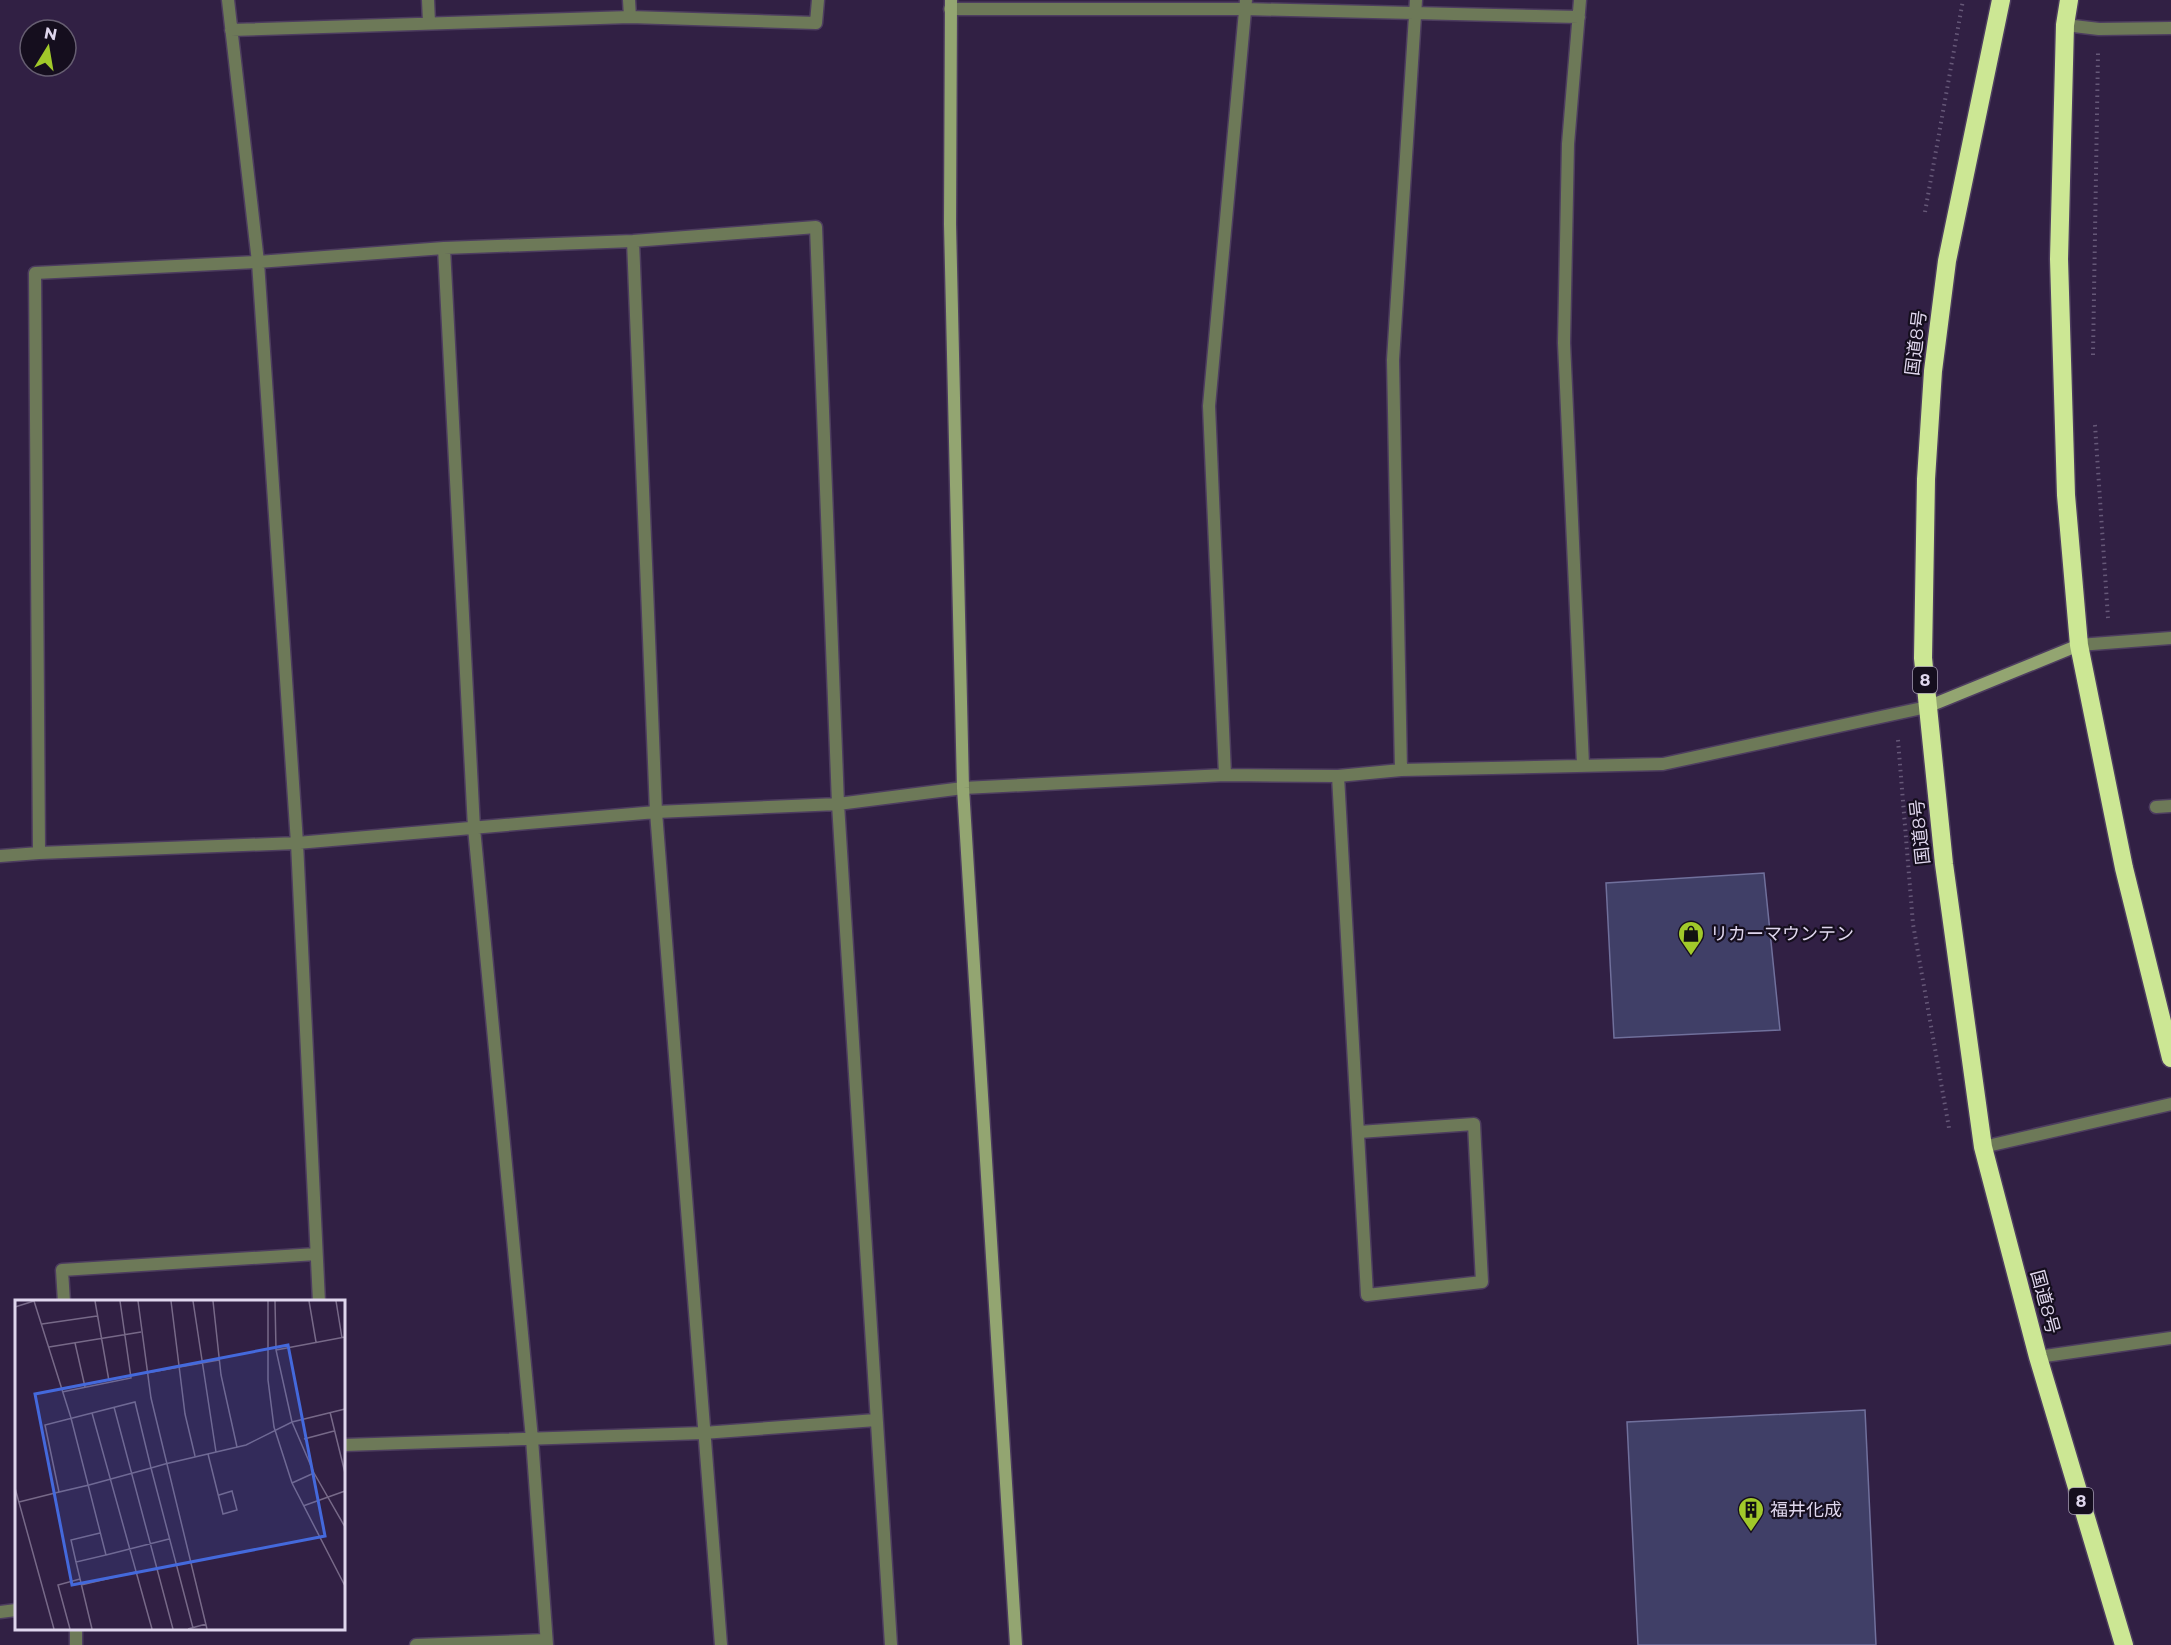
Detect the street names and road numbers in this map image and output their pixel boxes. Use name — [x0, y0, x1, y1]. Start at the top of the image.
street label: 国道8号 — [1901, 309, 1931, 377]
road number: 8 — [1913, 667, 1937, 693]
street label: 国道8号 — [1906, 798, 1934, 866]
street label: 国道8号 — [2026, 1268, 2064, 1336]
road number: 8 — [2069, 1488, 2093, 1514]

